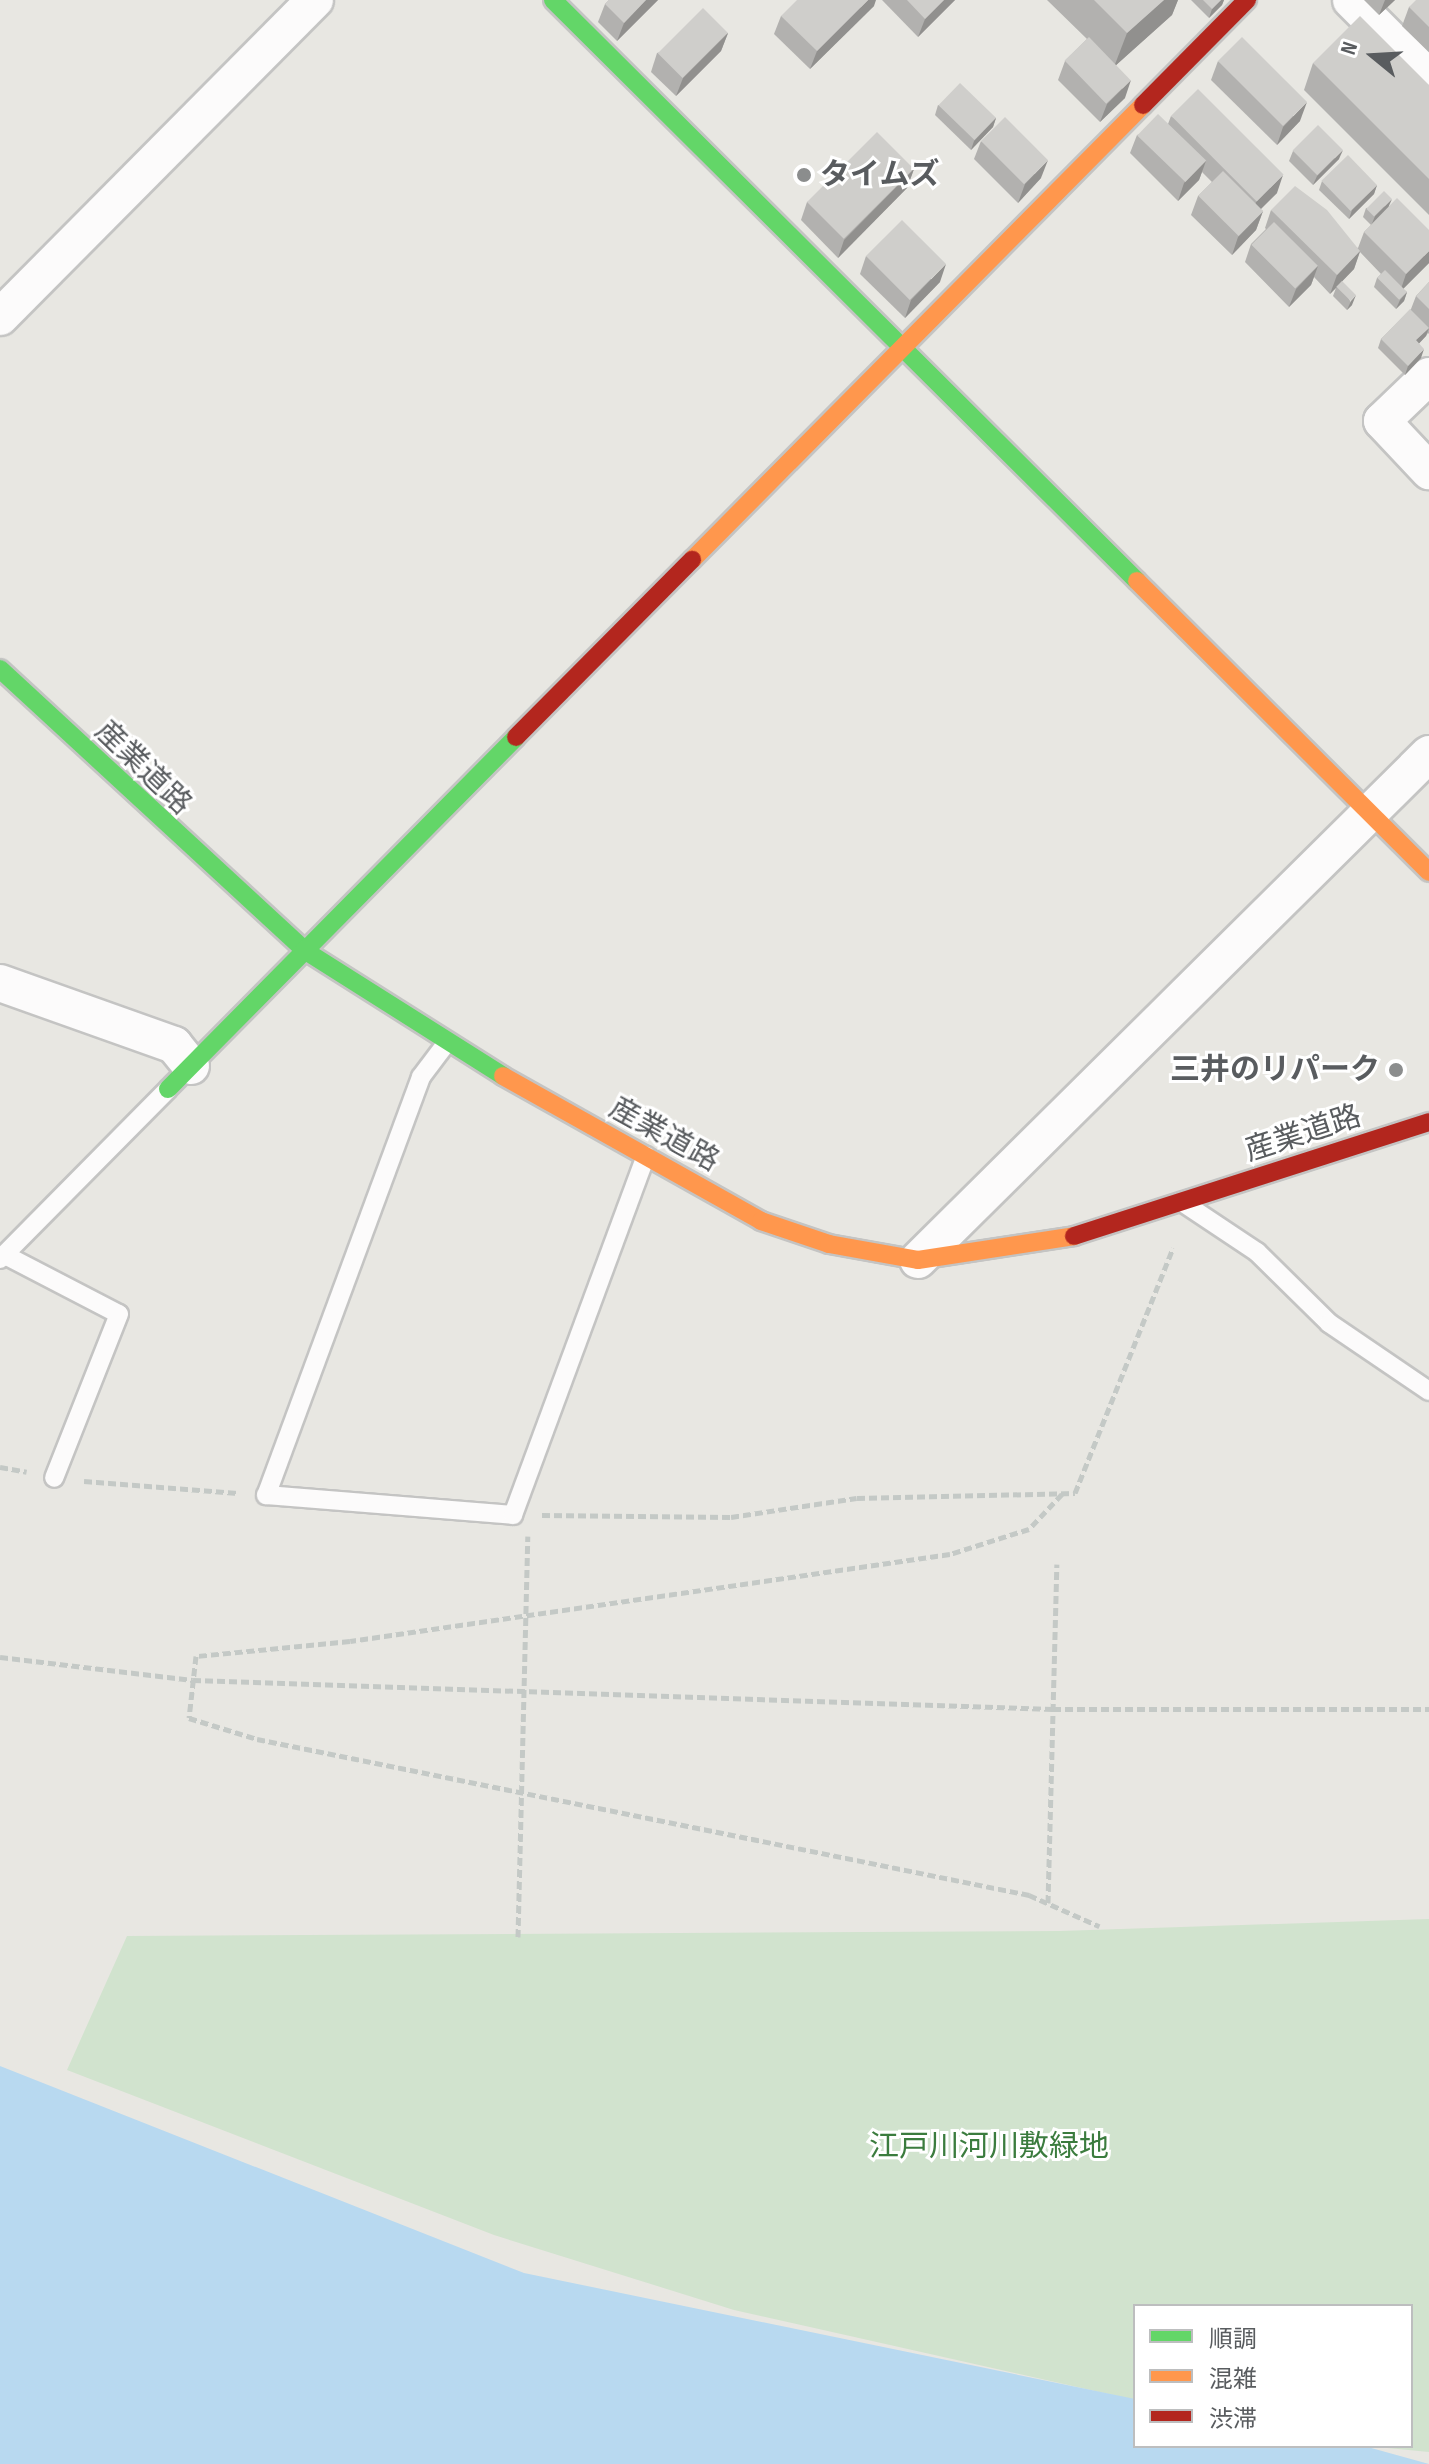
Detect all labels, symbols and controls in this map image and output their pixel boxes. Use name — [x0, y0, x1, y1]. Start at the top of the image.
north arrow — [1333, 16, 1413, 96]
text: N — [1335, 39, 1364, 58]
place label: タイムズ — [820, 157, 940, 193]
marker: タイムズ — [795, 166, 813, 184]
street label: 産業道路 — [87, 713, 199, 823]
place label: 三井のリパーク — [1170, 1052, 1380, 1088]
marker: 三井のリパーク — [1387, 1061, 1405, 1079]
street label: 産業道路 — [603, 1090, 725, 1180]
street label: 産業道路 — [1240, 1098, 1366, 1170]
park label: 江戸川河川敷緑地 — [869, 2129, 1109, 2165]
legend — [1133, 2304, 1413, 2448]
text: 順調 — [1209, 2325, 1257, 2354]
text: 混雑 — [1209, 2365, 1257, 2394]
text: 渋滞 — [1209, 2405, 1257, 2434]

